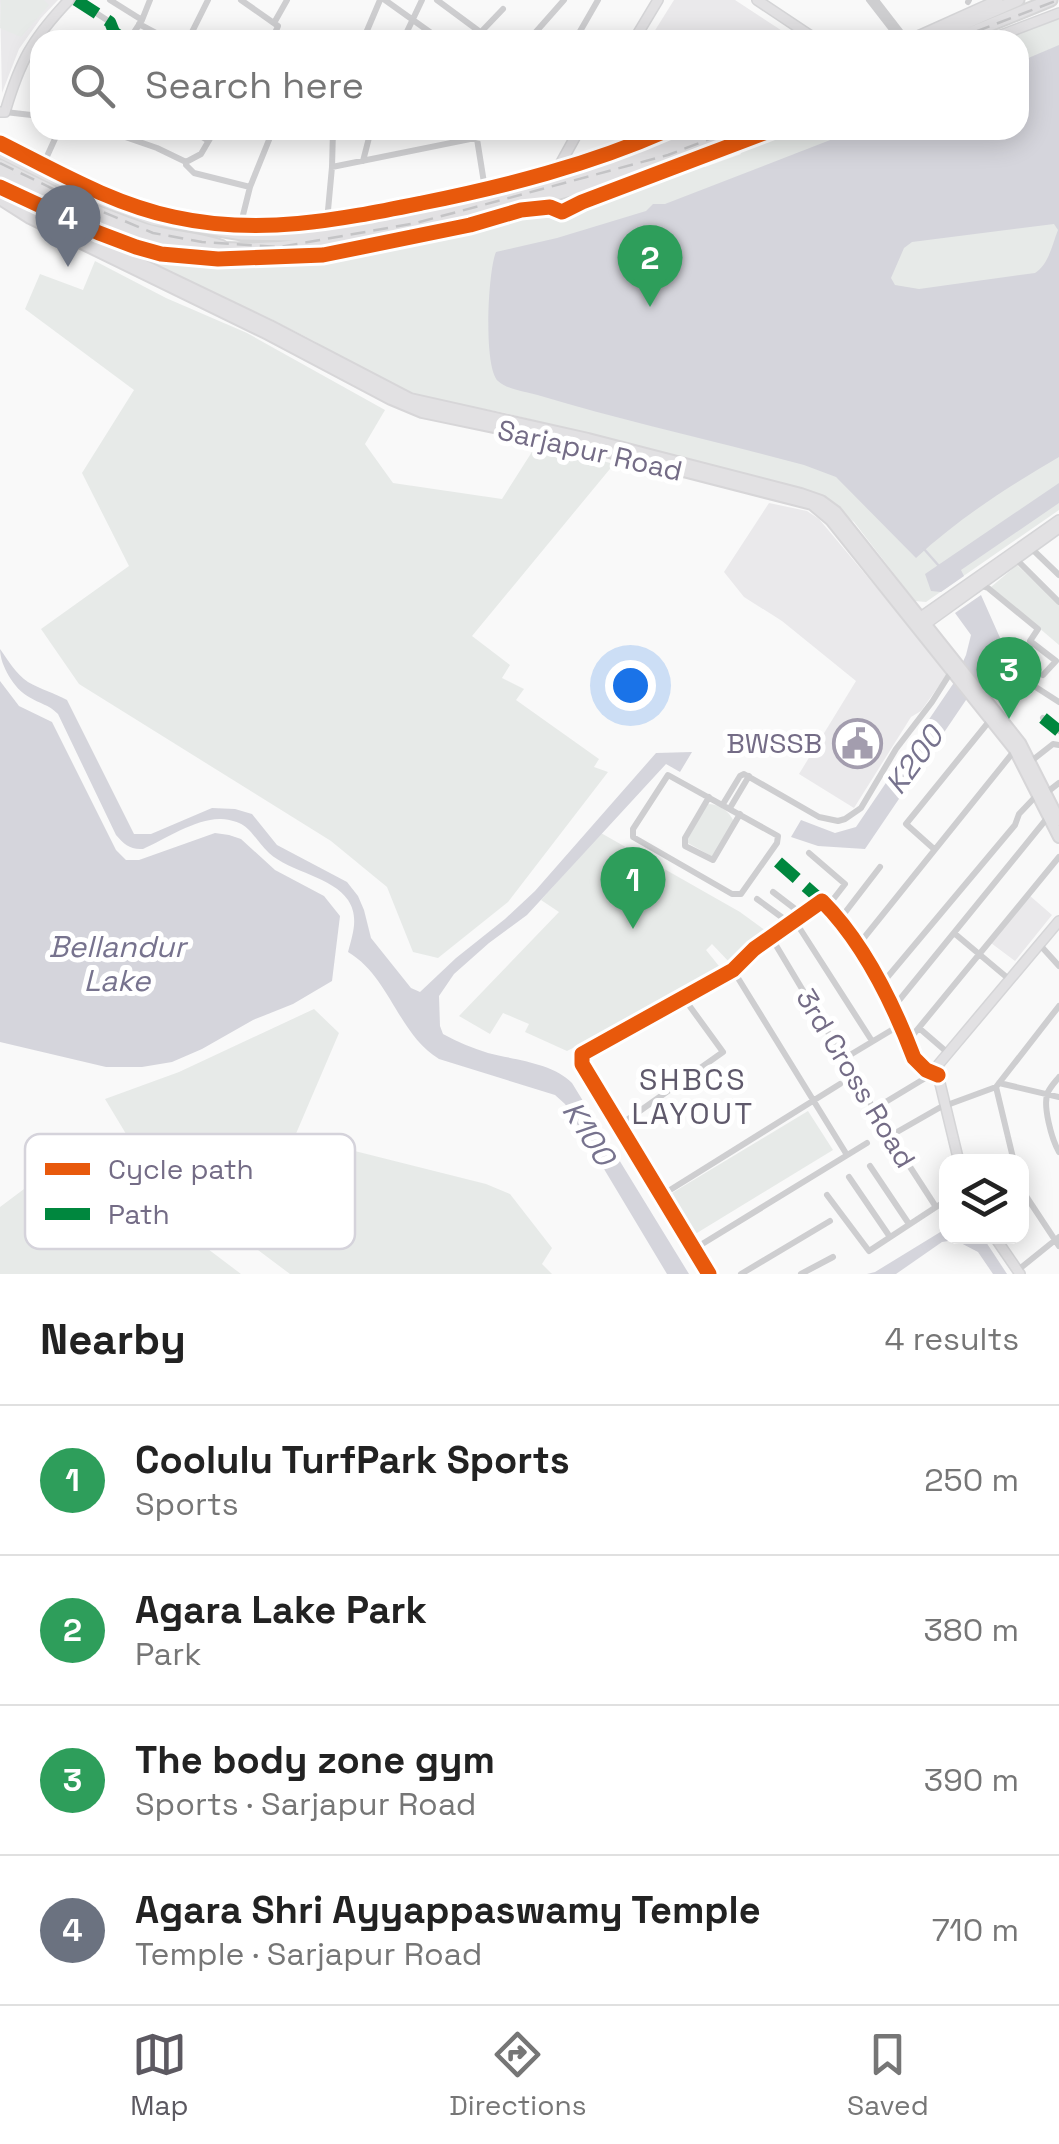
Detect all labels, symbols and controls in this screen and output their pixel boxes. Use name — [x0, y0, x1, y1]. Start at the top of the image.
search box — [30, 30, 1029, 140]
icon: search — [65, 58, 120, 113]
text: Search here — [145, 61, 364, 109]
pin: 4 — [36, 184, 100, 267]
pin: 2 — [618, 224, 682, 307]
street label: Sarjapur Road — [494, 411, 686, 489]
pin: 3 — [976, 636, 1042, 719]
your location — [605, 660, 656, 711]
water label: K200 — [876, 716, 953, 802]
public building icon: BWSSB — [831, 717, 883, 769]
place label: BWSSB — [726, 725, 822, 761]
pin: 1 — [600, 846, 666, 929]
water label: Bellandur Lake — [49, 927, 188, 1000]
street label: 3rd Cross Road — [788, 982, 924, 1174]
district label: SHBCS LAYOUT — [631, 1060, 755, 1133]
water label: K100 — [554, 1093, 626, 1175]
legend — [25, 1134, 355, 1249]
text: Cycle path — [108, 1151, 254, 1187]
map controls — [939, 1154, 1029, 1244]
button: layers — [939, 1154, 1029, 1244]
text: Path — [108, 1196, 170, 1232]
text: Nearby — [40, 1313, 186, 1366]
text: 4 results — [884, 1319, 1019, 1359]
text: Coolulu TurfPark Sports — [135, 1436, 570, 1484]
text: 1 — [65, 1460, 80, 1500]
text: 250 m — [924, 1460, 1019, 1500]
text: Sports — [135, 1484, 239, 1524]
text: Agara Lake Park — [135, 1586, 427, 1634]
text: 2 — [63, 1610, 82, 1650]
text: 380 m — [923, 1610, 1019, 1650]
text: Park — [135, 1634, 202, 1674]
text: The body zone gym — [135, 1736, 495, 1784]
text: 3 — [63, 1760, 82, 1800]
text: 390 m — [924, 1760, 1019, 1800]
text: Sports · Sarjapur Road — [135, 1784, 476, 1824]
text: Agara Shri Ayyappaswamy Temple — [135, 1886, 761, 1934]
text: 4 — [62, 1910, 83, 1950]
text: 710 m — [932, 1910, 1019, 1950]
text: Temple · Sarjapur Road — [135, 1934, 482, 1974]
tab: Map — [130, 2027, 189, 2123]
tab: Directions — [449, 2027, 586, 2123]
tab: Saved — [847, 2027, 929, 2123]

